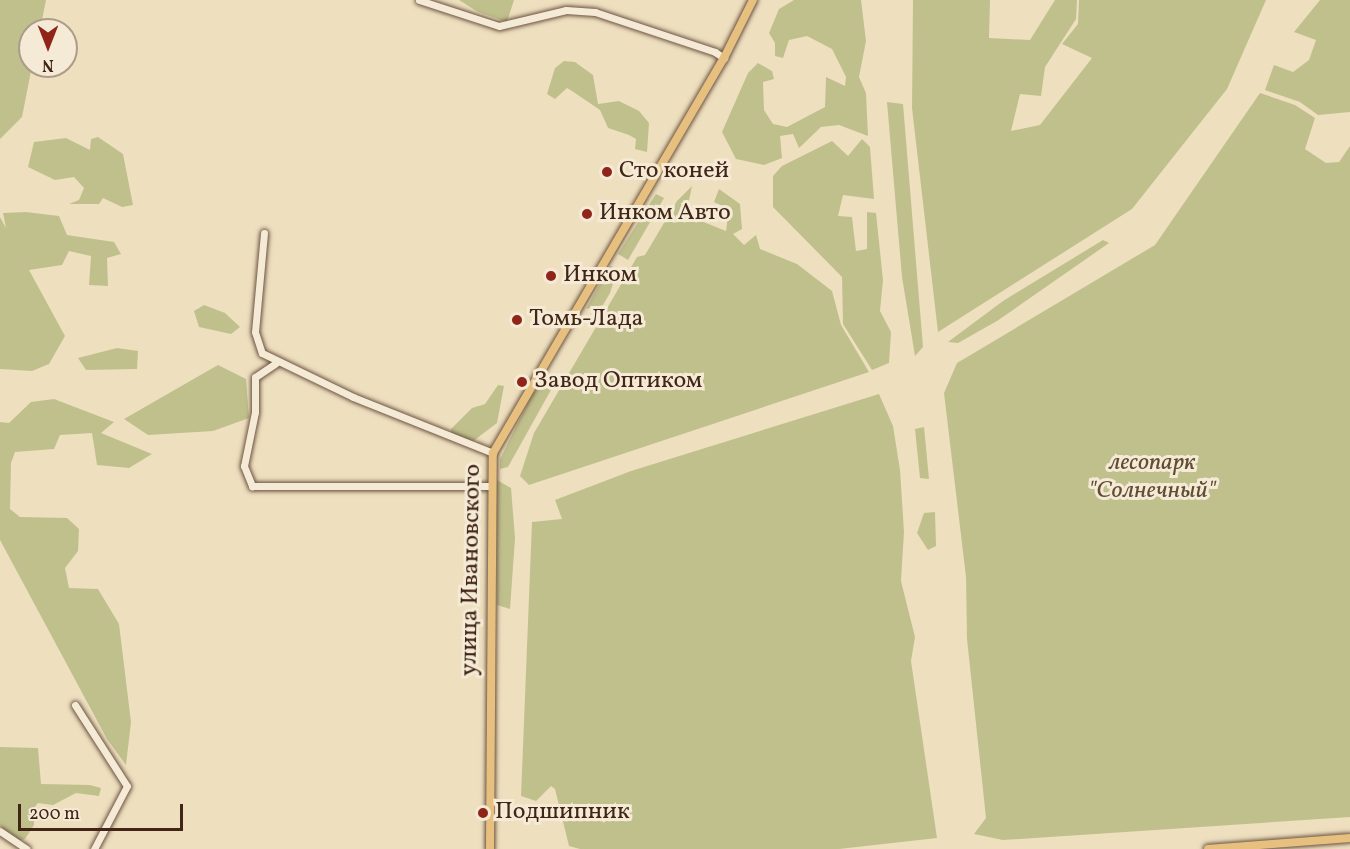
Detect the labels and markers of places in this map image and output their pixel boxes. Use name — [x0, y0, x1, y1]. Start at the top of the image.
place label: Сто коней — [619, 158, 729, 186]
marker: Сто коней — [600, 165, 614, 179]
place label: Инком Авто — [599, 200, 731, 228]
marker: Инком Авто — [580, 207, 594, 221]
place label: Инком — [563, 262, 637, 290]
marker: Инком — [544, 269, 558, 283]
place label: Томь-Лада — [529, 306, 643, 334]
marker: Томь-Лада — [510, 313, 524, 327]
place label: Завод Оптиком — [534, 368, 702, 396]
marker: Завод Оптиком — [515, 375, 529, 389]
place label: Подшипник — [495, 799, 630, 827]
marker: Подшипник — [476, 806, 490, 820]

